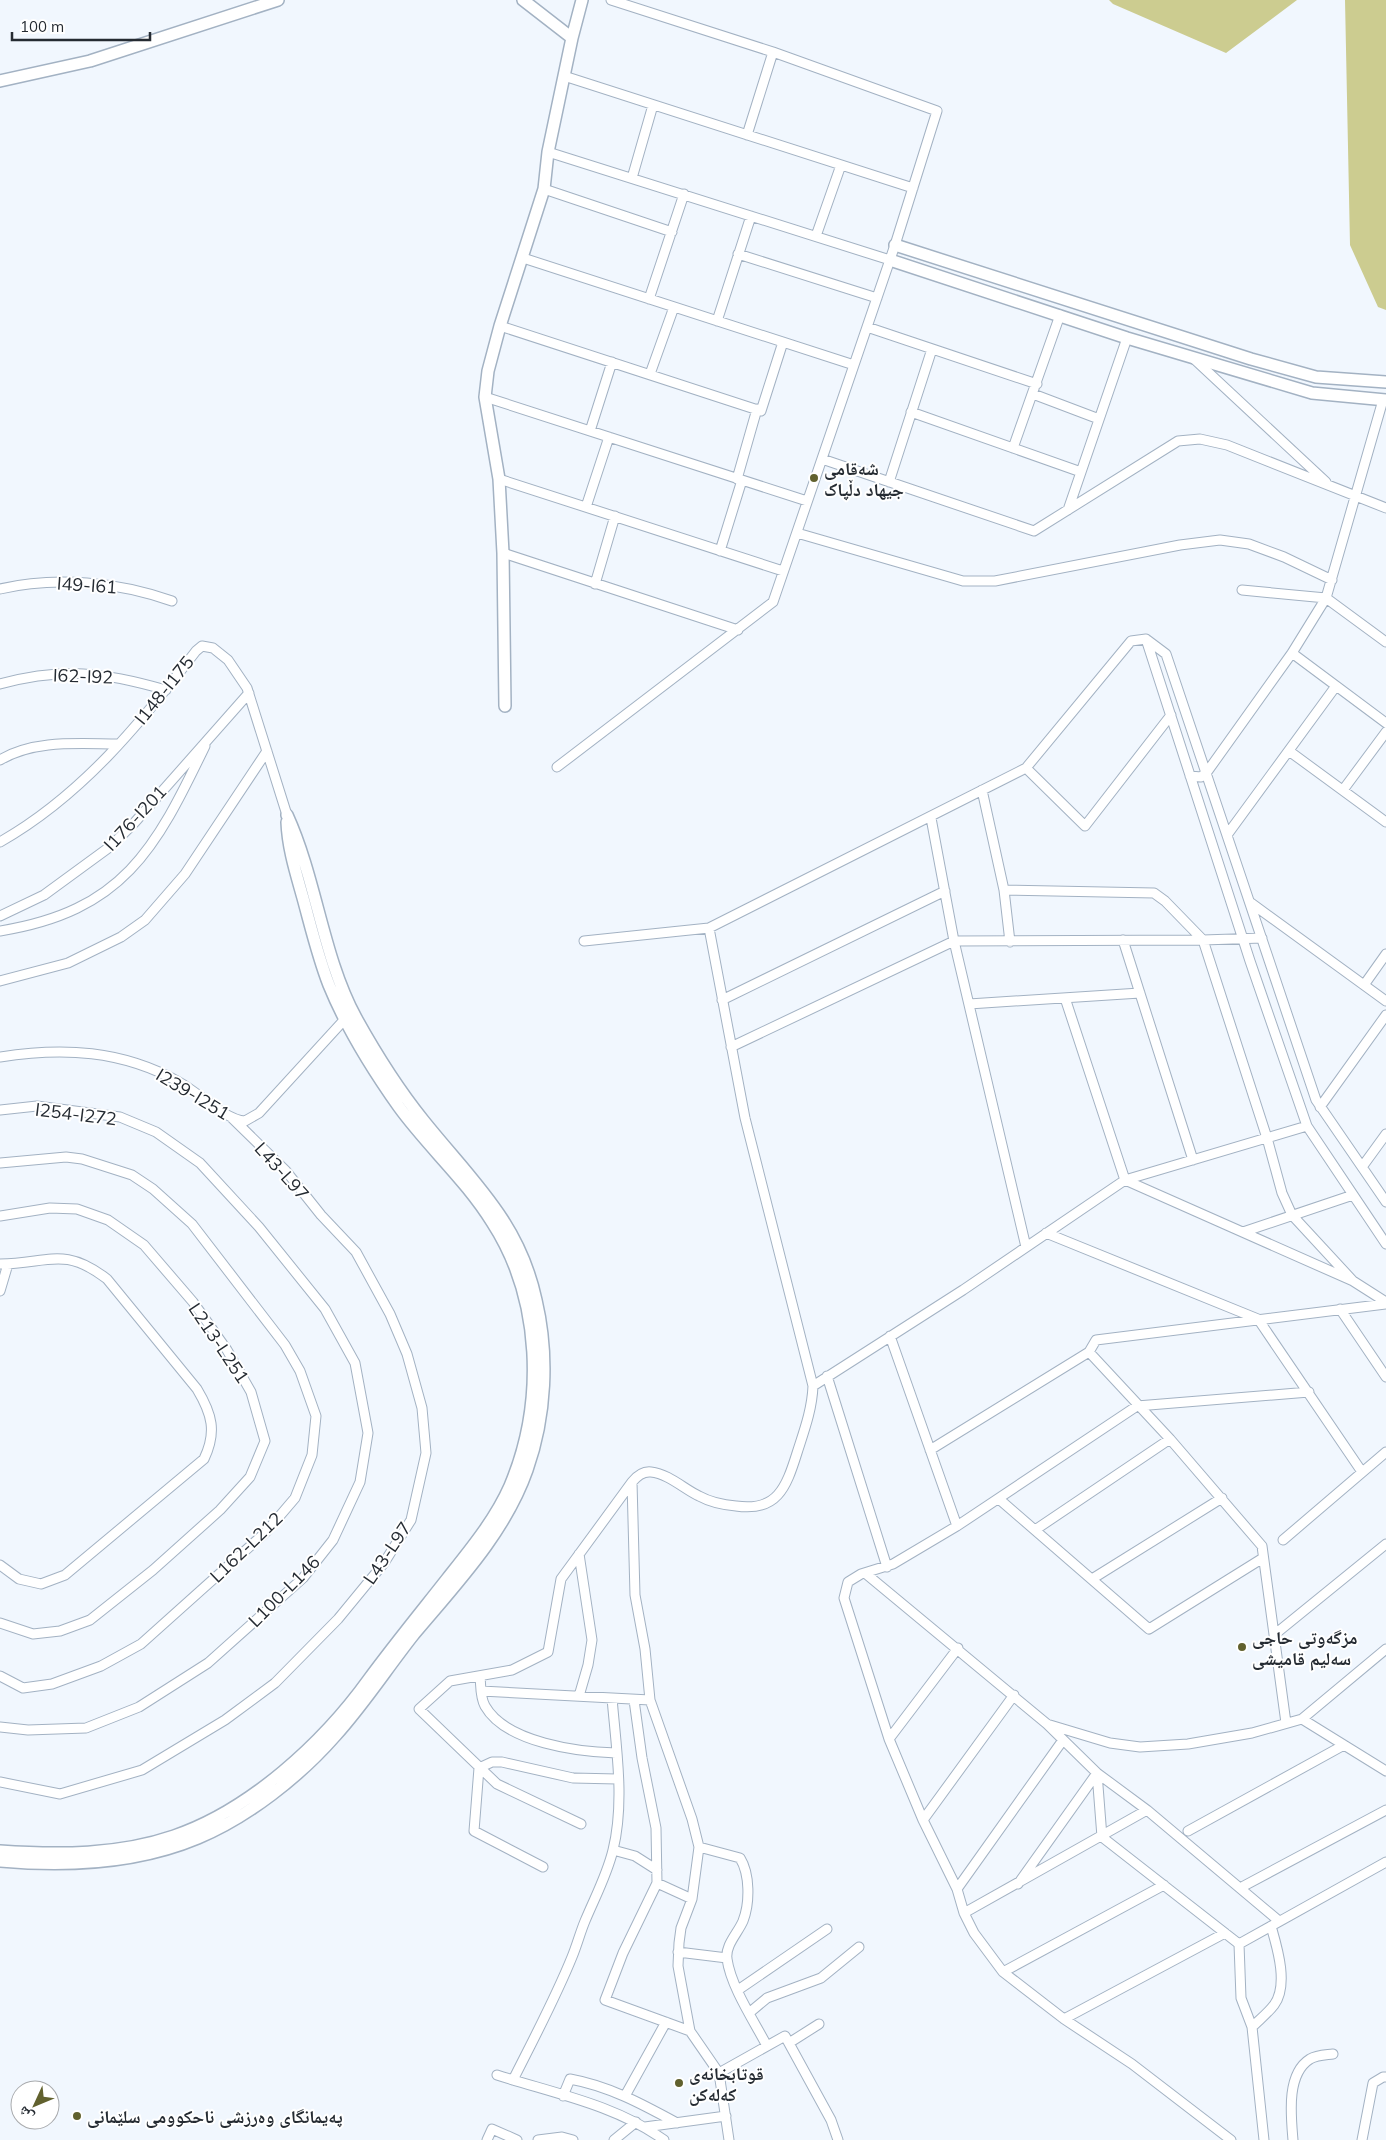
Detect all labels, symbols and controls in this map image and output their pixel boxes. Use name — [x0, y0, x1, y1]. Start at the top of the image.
scale bar — [12, 10, 150, 42]
text: 100 m — [20, 17, 64, 36]
place label: شەقامی جیهاد دڵپاک — [824, 457, 904, 501]
marker: شەقامی جیهاد دڵپاک — [808, 472, 820, 484]
street label: I49-I61 — [56, 571, 118, 599]
street label: I148-I175 — [129, 651, 199, 729]
street label: I62-I92 — [52, 663, 114, 689]
street label: I176-I201 — [99, 780, 171, 856]
street label: I239-I251 — [152, 1063, 234, 1125]
street label: I254-I272 — [34, 1098, 118, 1130]
street label: L43-L97 — [250, 1137, 314, 1205]
street label: L213-L251 — [184, 1298, 254, 1388]
street label: L162-L212 — [205, 1507, 287, 1587]
street label: L43-L97 — [358, 1517, 416, 1589]
street label: L100-L146 — [243, 1550, 325, 1632]
place label: مزگەوتی حاجی سەلیم قامیشی — [1252, 1626, 1357, 1671]
marker: مزگەوتی حاجی سەلیم قامیشی — [1236, 1641, 1248, 1653]
place label: قوتابخانەی کەلەکن — [689, 2062, 764, 2106]
marker: قوتابخانەی کەلەکن — [673, 2077, 685, 2089]
north arrow — [10, 2080, 60, 2130]
text: ش — [14, 2102, 37, 2126]
place label: پەیمانگای وەرزشی ناحکوومی سلێمانی — [87, 2105, 343, 2128]
marker: پەیمانگای وەرزشی ناحکوومی سلێمانی — [71, 2110, 83, 2122]

